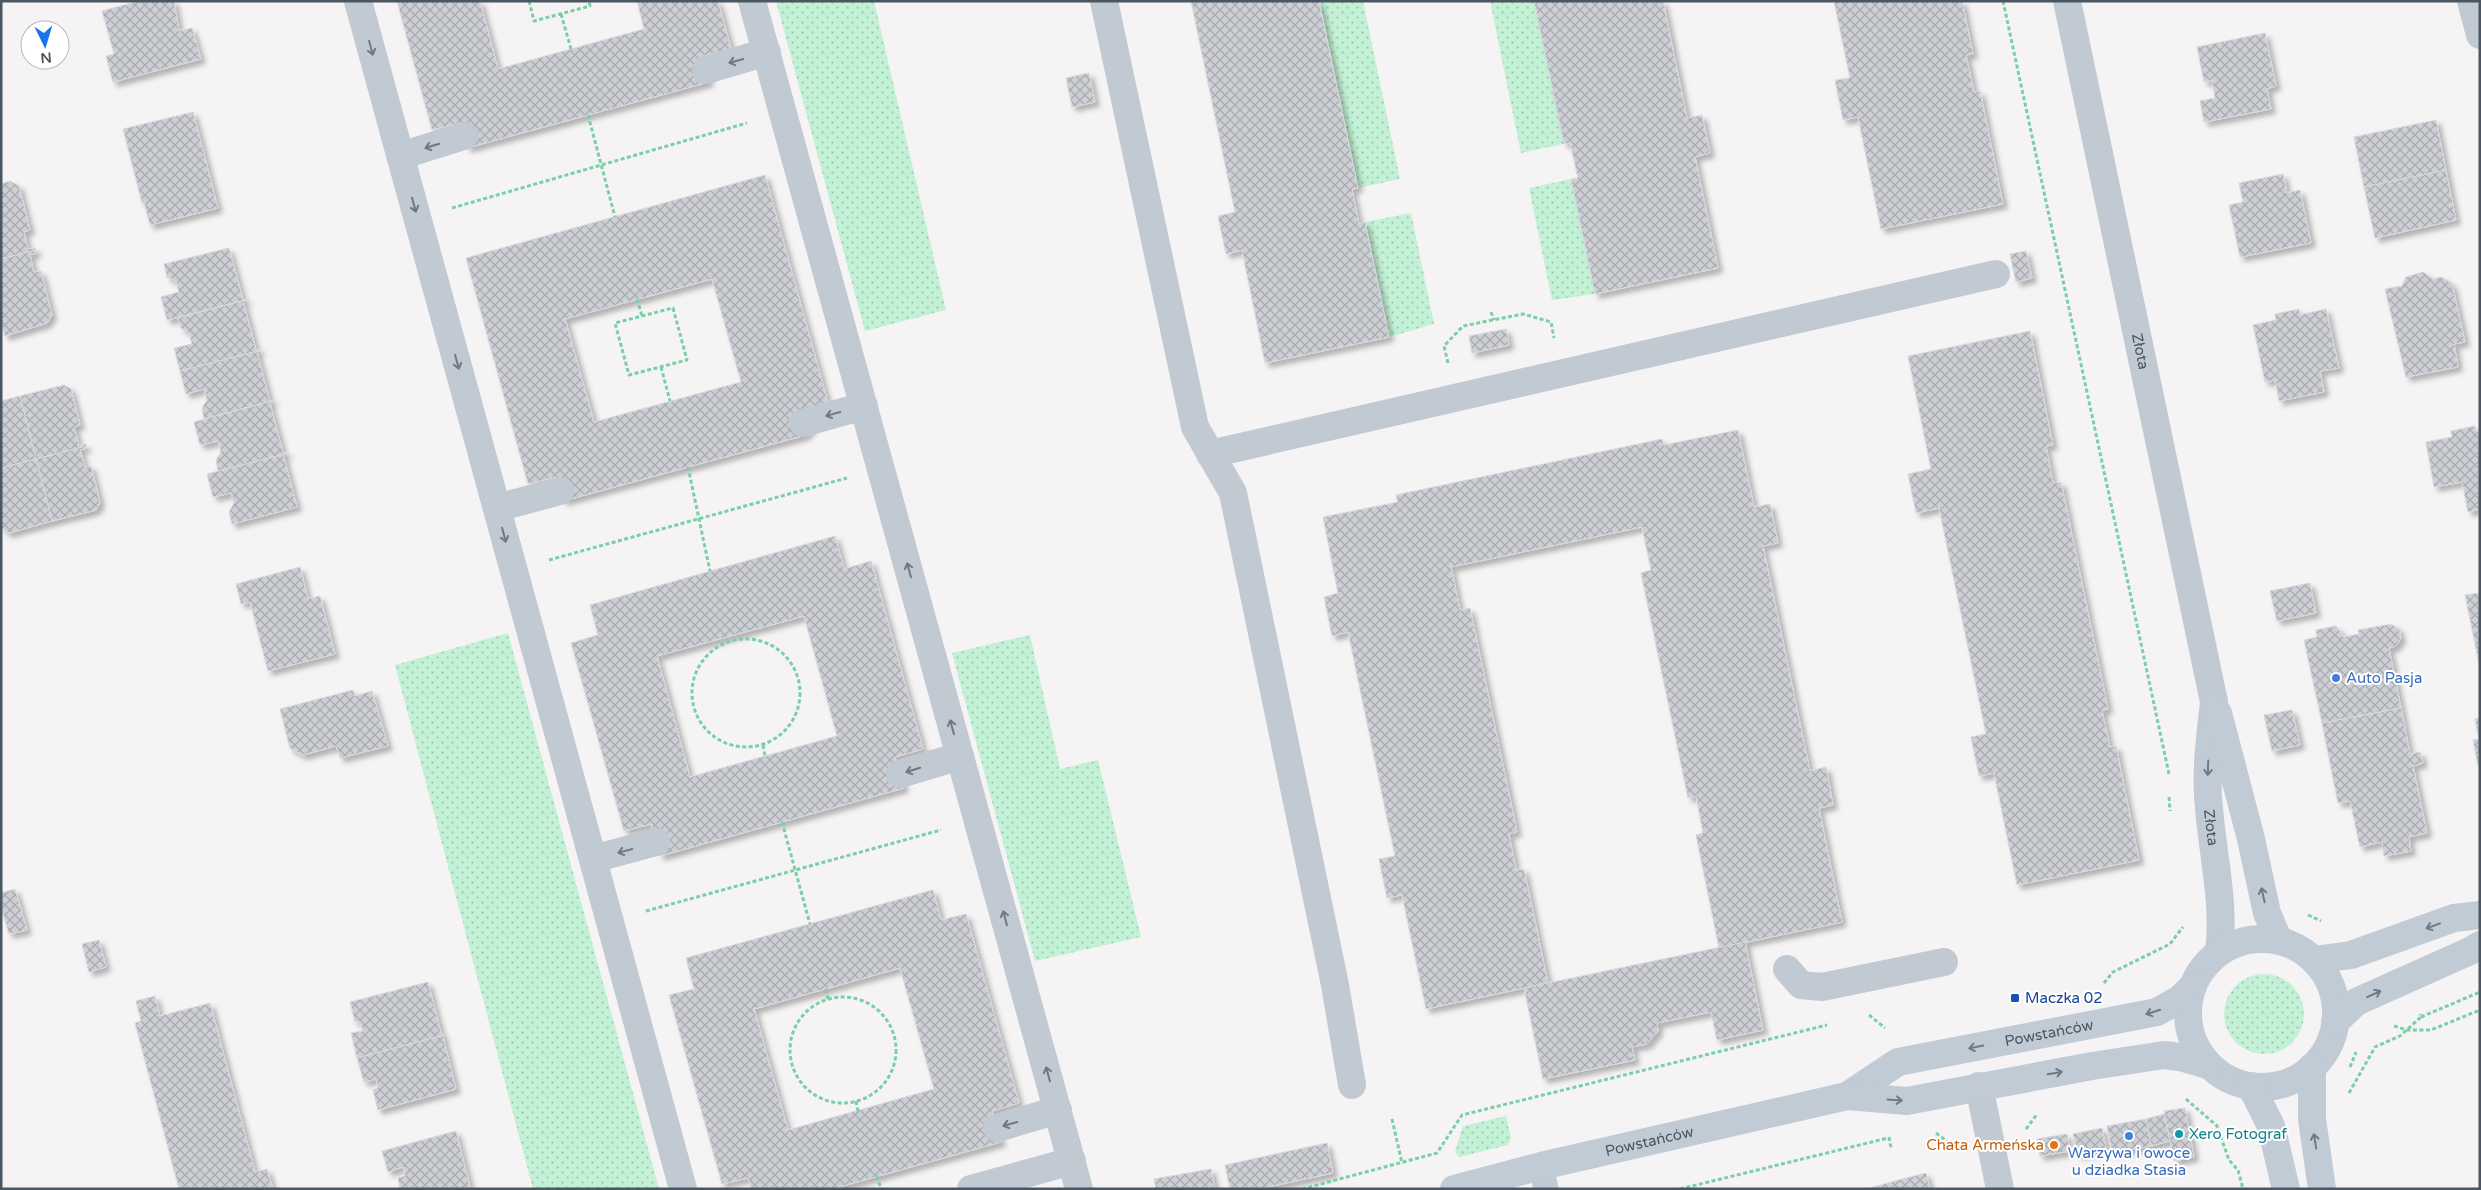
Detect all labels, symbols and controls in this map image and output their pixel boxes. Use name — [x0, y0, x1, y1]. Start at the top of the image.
north arrow — [20, 20, 70, 70]
one-way arrow — [367, 40, 376, 56]
text: N — [40, 48, 52, 66]
one-way arrow — [729, 57, 745, 66]
one-way arrow — [425, 142, 440, 151]
one-way arrow — [410, 197, 419, 213]
street label: Złota — [2128, 332, 2153, 371]
one-way arrow — [453, 353, 462, 369]
one-way arrow — [826, 410, 842, 420]
one-way arrow — [500, 527, 510, 543]
one-way arrow — [904, 563, 914, 579]
place label: Auto Pasja — [2346, 669, 2422, 687]
marker: Auto Pasja — [2330, 672, 2342, 684]
one-way arrow — [947, 720, 957, 736]
one-way arrow — [2203, 759, 2213, 775]
one-way arrow — [906, 766, 922, 776]
street label: Złota — [2200, 808, 2222, 847]
one-way arrow — [617, 846, 633, 856]
one-way arrow — [2258, 887, 2267, 903]
one-way arrow — [1000, 910, 1009, 926]
one-way arrow — [2425, 922, 2441, 931]
place label: Maczka 02 — [2025, 989, 2103, 1007]
one-way arrow — [2366, 989, 2381, 998]
marker: Maczka 02 — [2009, 992, 2021, 1004]
one-way arrow — [2146, 1008, 2161, 1017]
street label: Powstańców — [2003, 1015, 2095, 1050]
one-way arrow — [1969, 1043, 1985, 1052]
one-way arrow — [1043, 1067, 1052, 1083]
one-way arrow — [2047, 1067, 2063, 1077]
one-way arrow — [1887, 1095, 1903, 1104]
one-way arrow — [1003, 1119, 1019, 1129]
street label: Powstańców — [1603, 1122, 1695, 1160]
place label: Xero Fotograf — [2189, 1125, 2287, 1143]
marker: Xero Fotograf — [2173, 1128, 2185, 1140]
marker: Warzywa i owoce u dziadka Stasia — [2123, 1130, 2135, 1142]
one-way arrow — [2309, 1133, 2319, 1149]
place label: Chata Armeńska — [1926, 1136, 2044, 1154]
marker: Chata Armeńska — [2048, 1139, 2060, 1151]
place label: Warzywa i owoce u dziadka Stasia — [2068, 1144, 2190, 1179]

